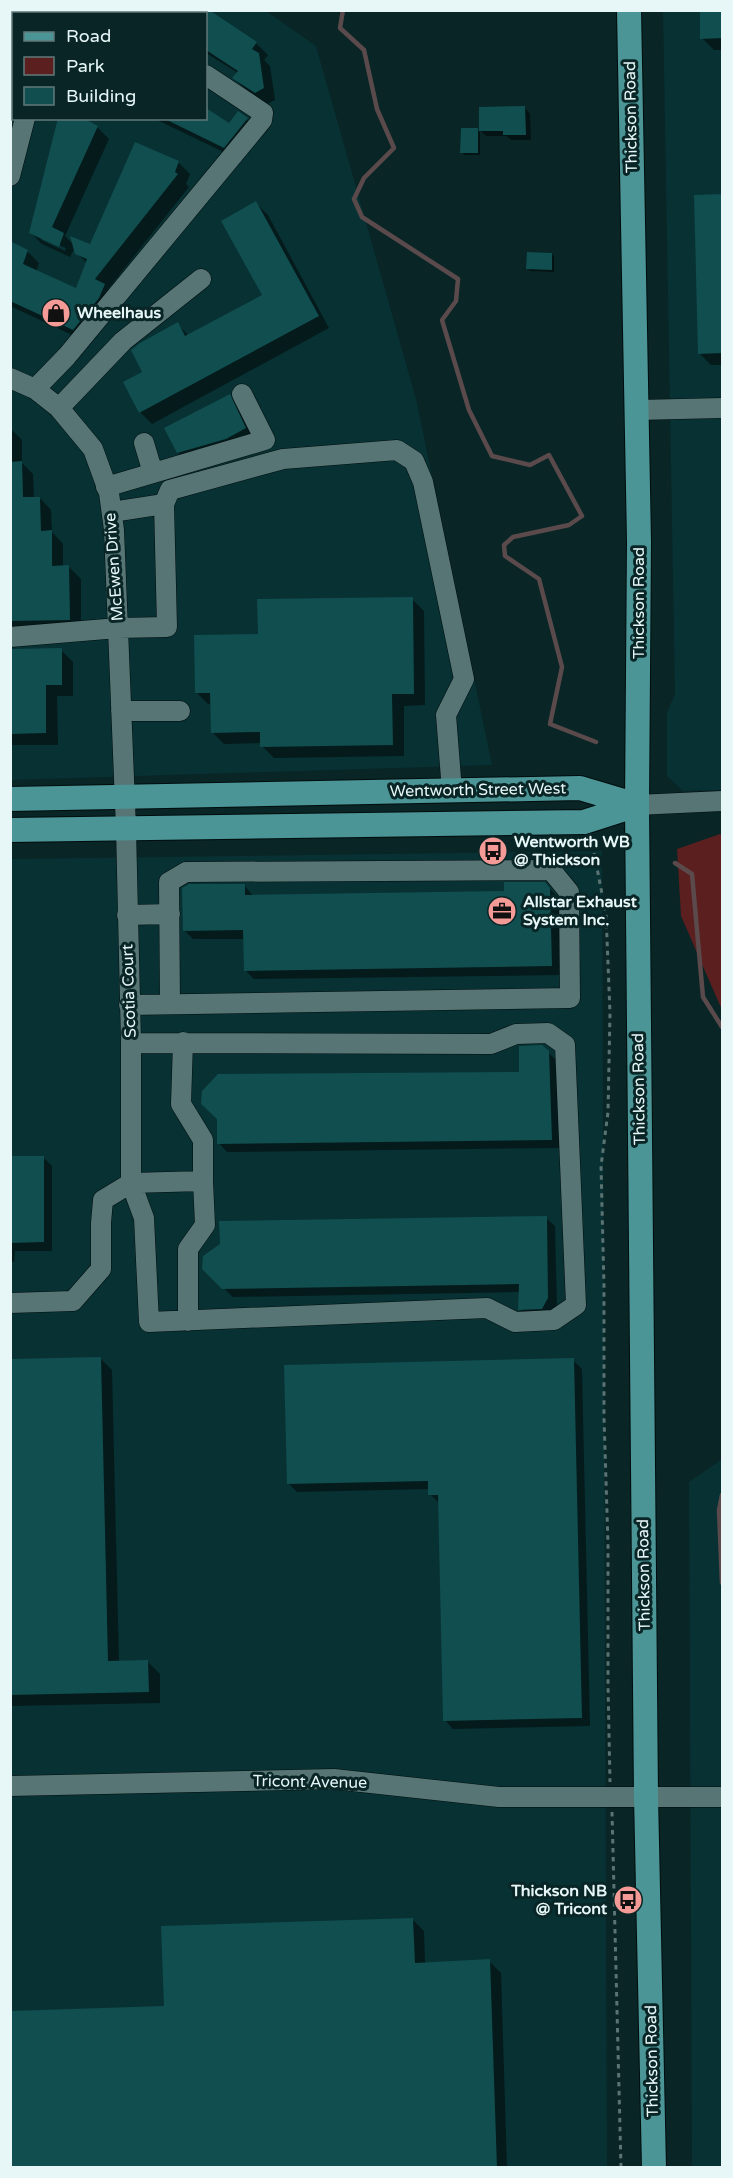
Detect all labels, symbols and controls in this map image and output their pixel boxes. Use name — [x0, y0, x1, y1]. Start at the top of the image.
legend — [12, 12, 207, 120]
text: Road — [66, 25, 111, 47]
text: Park — [66, 55, 105, 77]
street label: Thickson Road — [620, 61, 642, 173]
text: Building — [66, 85, 136, 107]
shop icon: Wheelhaus — [40, 297, 72, 329]
place label: Wheelhaus — [77, 303, 161, 323]
street label: McEwen Drive — [100, 512, 128, 622]
street label: Thickson Road — [629, 547, 649, 659]
street label: Wentworth Street West — [390, 778, 566, 802]
place label: Wentworth WB @ Thickson — [514, 832, 630, 870]
bus stop icon: Wentworth WB @ Thickson — [477, 835, 509, 867]
place label: Allstar Exhaust System Inc. — [523, 892, 638, 930]
office icon: Allstar Exhaust System Inc. — [486, 895, 518, 927]
street label: Scotia Court — [117, 944, 141, 1038]
street label: Thickson Road — [628, 1033, 650, 1145]
street label: Thickson Road — [633, 1519, 655, 1631]
street label: Tricont Avenue — [253, 1771, 367, 1793]
place label: Thickson NB @ Tricont — [510, 1881, 608, 1919]
bus stop icon: Thickson NB @ Tricont — [612, 1884, 644, 1916]
street label: Thickson Road — [641, 2005, 663, 2117]

